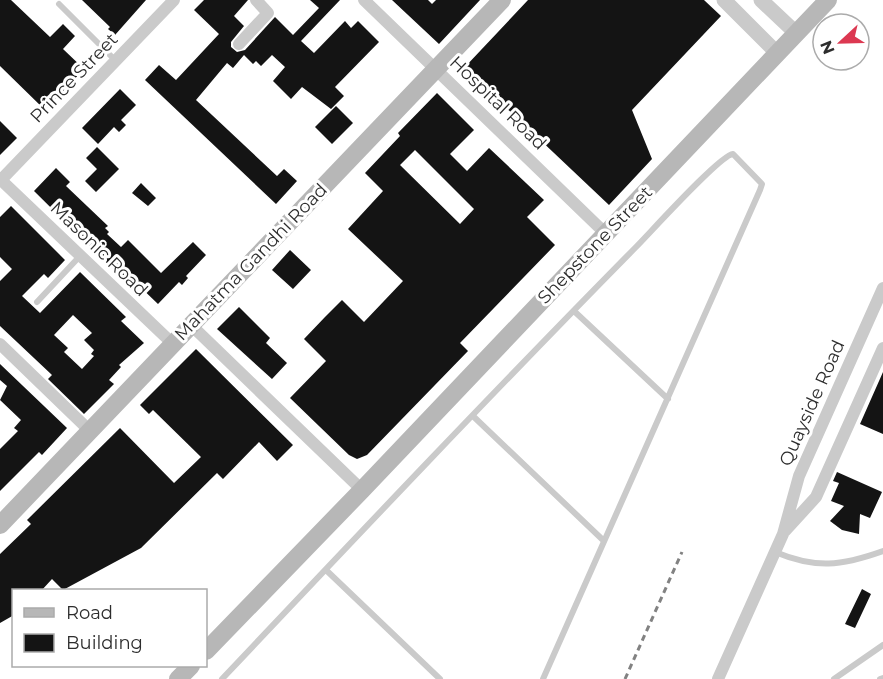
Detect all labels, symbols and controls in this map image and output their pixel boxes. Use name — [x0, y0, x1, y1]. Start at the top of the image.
north arrow — [811, 12, 871, 72]
street label: Prince Street — [26, 28, 122, 128]
text: N — [816, 38, 839, 57]
street label: Hospital Road — [445, 51, 551, 155]
street label: Mahatma Gandhi Road — [170, 179, 332, 345]
street label: Shepstone Street — [533, 181, 657, 309]
street label: Masonic Road — [46, 197, 152, 301]
street label: Quayside Road — [774, 337, 850, 469]
legend — [12, 589, 207, 667]
text: Road — [66, 602, 113, 624]
text: Building — [66, 632, 143, 654]

